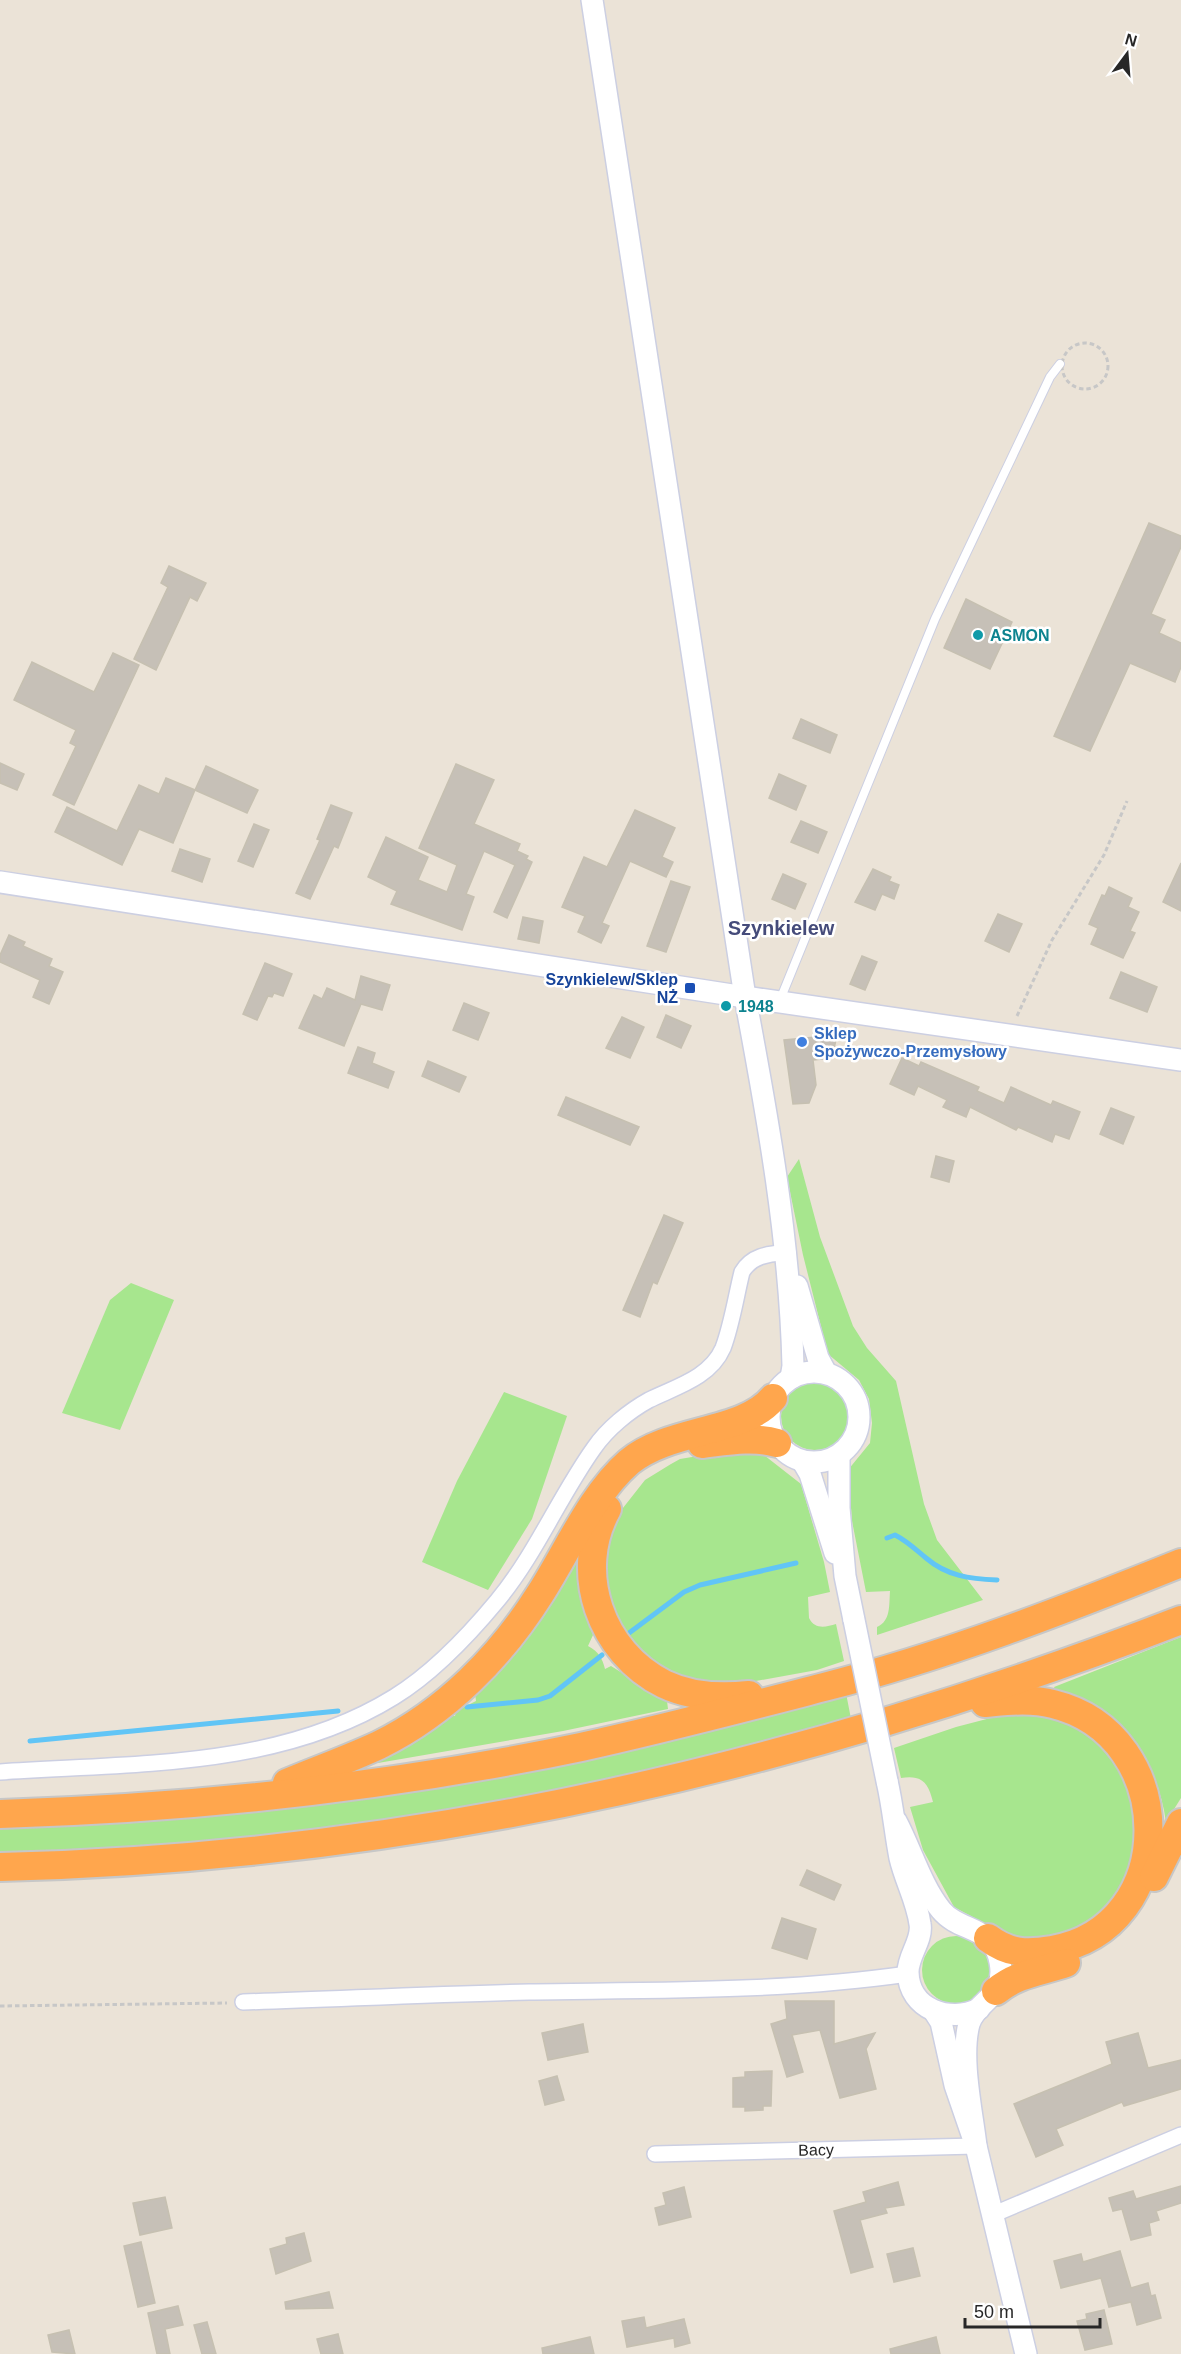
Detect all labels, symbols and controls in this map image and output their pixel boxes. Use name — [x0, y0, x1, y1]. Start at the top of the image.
north arrow — [1097, 24, 1157, 84]
text: N — [1123, 30, 1139, 50]
place label: ASMON — [990, 627, 1050, 644]
marker: ASMON — [971, 628, 985, 642]
district label: Szynkielew — [728, 917, 835, 939]
place label: Szynkielew/Sklep NŻ — [545, 971, 678, 1006]
marker: Szynkielew/Sklep NŻ — [683, 981, 697, 995]
place label: 1948 — [738, 998, 774, 1015]
marker: 1948 — [719, 999, 733, 1013]
place label: Sklep Spożywczo-Przemysłowy — [814, 1025, 1007, 1060]
marker: Sklep Spożywczo-Przemysłowy — [795, 1035, 809, 1049]
street label: Bacy — [798, 2141, 834, 2159]
scale bar — [965, 2291, 1100, 2329]
text: 50 m — [974, 2302, 1014, 2322]

